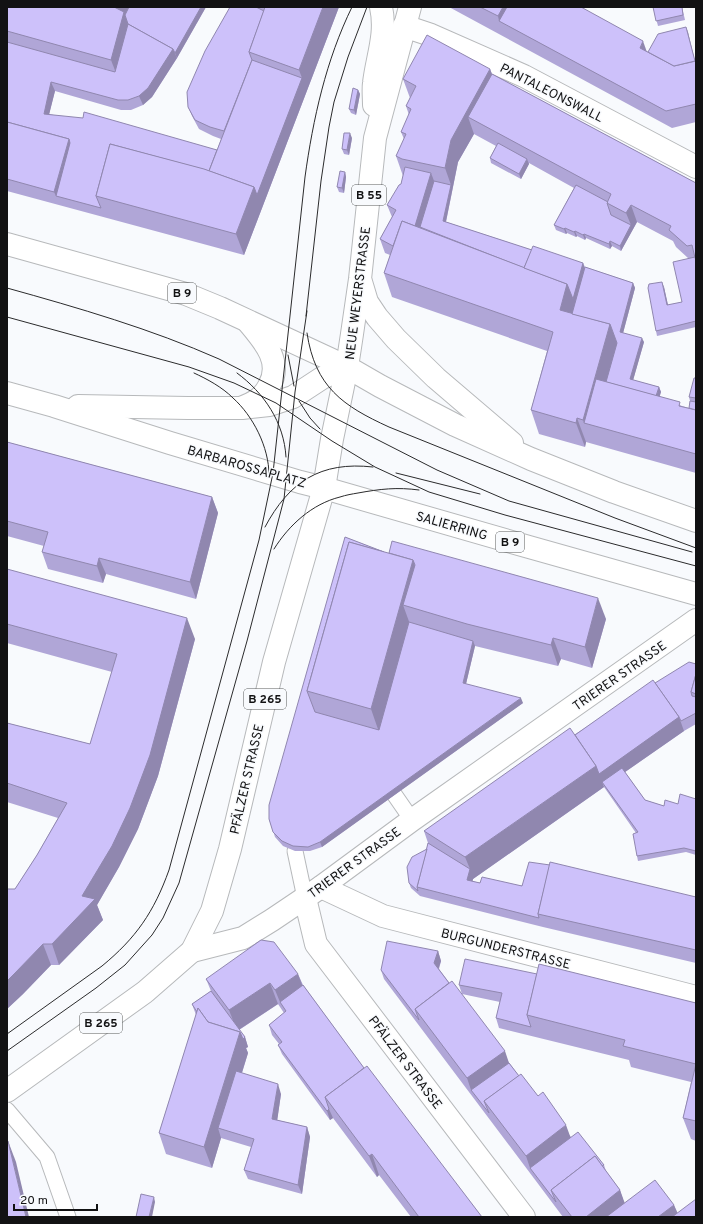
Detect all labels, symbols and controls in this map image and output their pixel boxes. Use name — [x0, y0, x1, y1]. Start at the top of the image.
street label: PANTALEONSWALL — [497, 61, 605, 127]
road number: B 55 — [352, 185, 386, 205]
street label: NEUE WEYERSTRASSE — [343, 226, 375, 361]
road number: B 9 — [168, 283, 196, 303]
street label: BARBAROSSAPLATZ — [185, 443, 308, 493]
street label: SALIERRING — [414, 509, 489, 545]
road number: B 9 — [496, 532, 524, 552]
street label: TRIERER STRASSE — [570, 638, 670, 715]
road number: B 265 — [244, 689, 286, 709]
street label: PFÄLZER STRASSE — [226, 722, 268, 836]
street label: TRIERER STRASSE — [306, 825, 405, 903]
street label: BURGUNDERSTRASSE — [439, 926, 572, 974]
street label: PFÄLZER STRASSE — [364, 1012, 446, 1113]
road number: B 265 — [80, 1013, 122, 1033]
scale bar — [14, 1186, 97, 1212]
text: 20 m — [20, 1193, 48, 1209]

